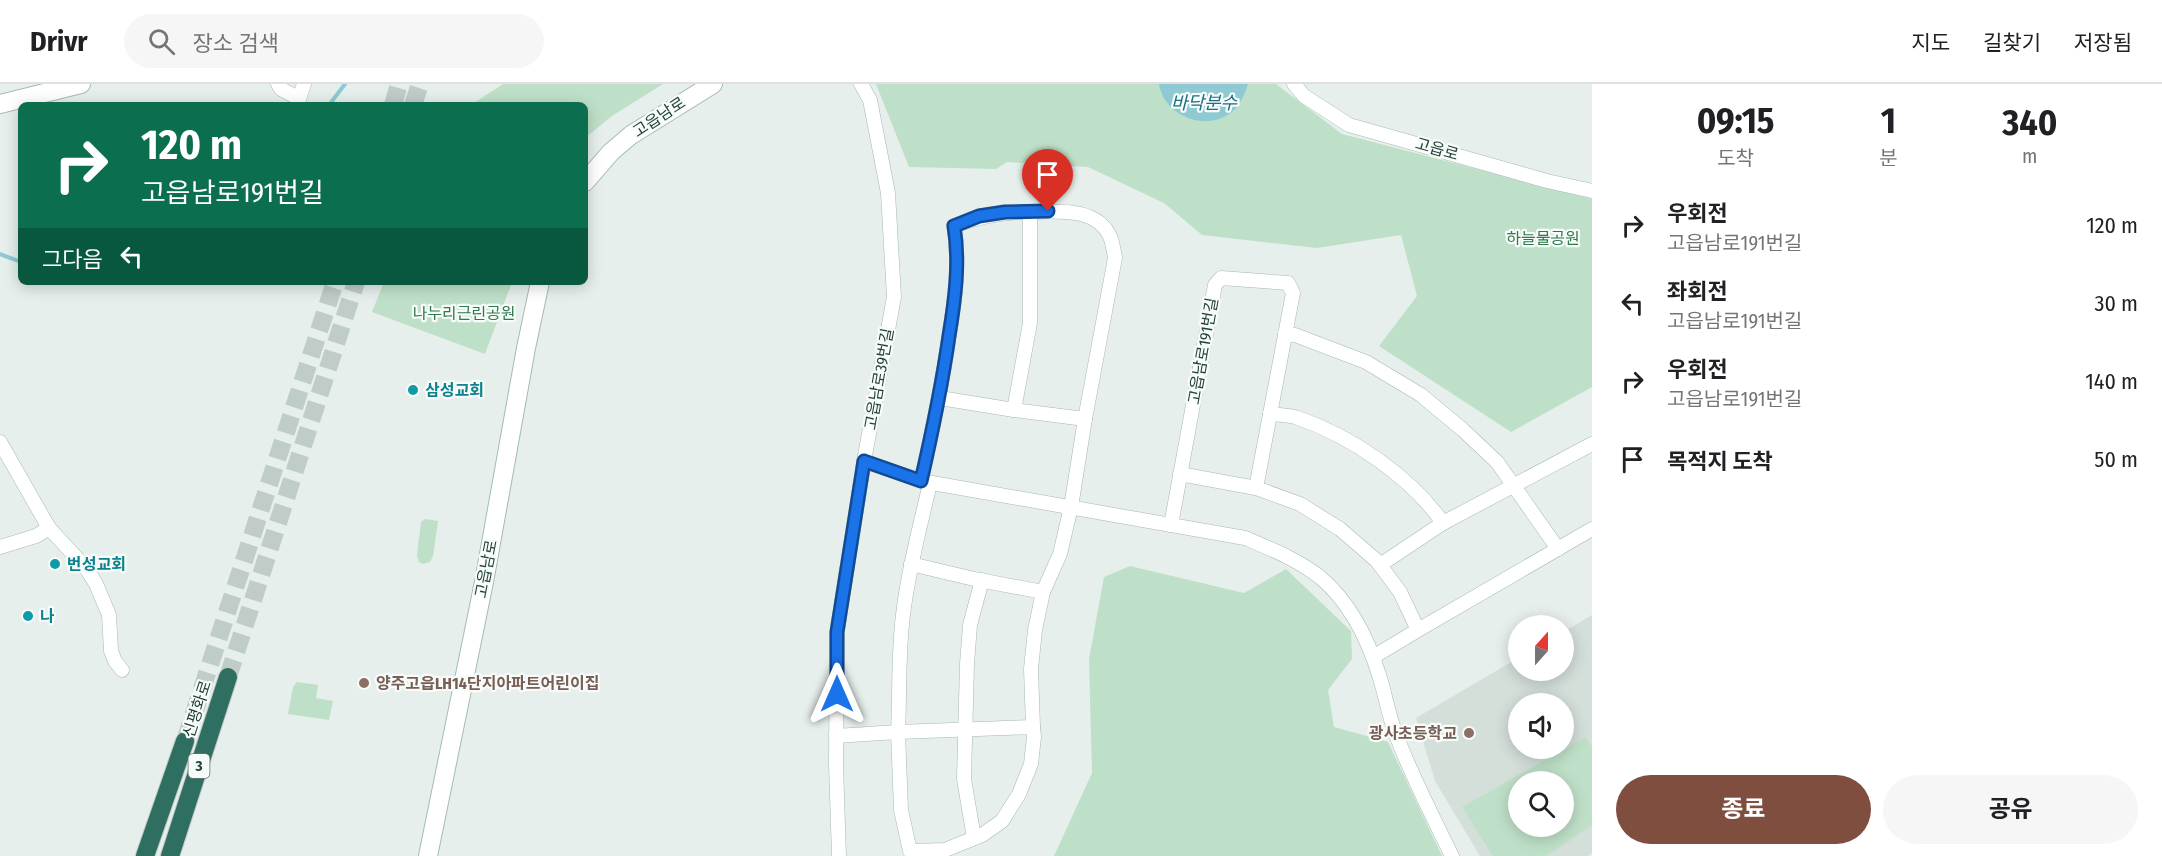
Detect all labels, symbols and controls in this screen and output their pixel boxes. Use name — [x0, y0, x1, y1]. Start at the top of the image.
search box — [124, 14, 544, 68]
text: Drivr — [30, 25, 88, 58]
icon: search — [145, 25, 178, 58]
text: 장소 검색 — [193, 30, 279, 57]
text: 지도 — [1911, 30, 1950, 56]
text: 길찾기 — [1983, 30, 2041, 56]
text: 저장됨 — [2074, 30, 2132, 56]
water label: 바닥분수 — [1171, 92, 1239, 114]
street label: 고읍남로 — [629, 93, 689, 141]
text: 09:15 — [1697, 99, 1775, 143]
text: 1 — [1881, 99, 1896, 143]
text: 340 — [2002, 101, 2057, 145]
text: 120 m — [141, 120, 242, 170]
icon: right — [42, 126, 120, 204]
street label: 고읍로 — [1413, 134, 1461, 164]
text: m — [2022, 144, 2037, 168]
text: 도착 — [1717, 146, 1754, 170]
text: 분 — [1879, 146, 1898, 170]
pin — [1022, 149, 1073, 211]
icon: arrive — [1031, 158, 1064, 191]
text: 고읍남로191번길 — [141, 177, 324, 209]
text: 우회전 — [1667, 200, 1728, 227]
icon: right — [1616, 209, 1649, 242]
text: 120 m — [2086, 212, 2138, 239]
park label: 하늘물공원 — [1506, 229, 1580, 248]
text: 고읍남로191번길 — [1667, 231, 1802, 255]
icon: left — [115, 240, 148, 273]
text: 그다음 — [42, 246, 103, 273]
text: 좌회전 — [1667, 278, 1728, 305]
icon: left — [1616, 287, 1649, 320]
text: 30 m — [2095, 290, 2138, 317]
street label: 고읍남로191번길 — [1184, 296, 1222, 406]
park label: 나누리근린공원 — [412, 304, 516, 323]
text: 고읍남로191번길 — [1667, 309, 1802, 333]
street label: 고읍남로39번길 — [861, 327, 897, 431]
text: 우회전 — [1667, 356, 1728, 383]
icon: right — [1616, 365, 1649, 398]
text: 140 m — [2085, 368, 2138, 395]
place label: 삼성교회 — [425, 381, 484, 400]
marker: 삼성교회 — [406, 383, 420, 397]
text: 고읍남로191번길 — [1667, 387, 1802, 411]
icon: arrive — [1616, 443, 1649, 476]
text: 50 m — [2094, 446, 2138, 473]
text: 목적지 도착 — [1667, 448, 1773, 475]
street label: 고읍남로 — [471, 538, 501, 600]
place label: 번성교회 — [67, 555, 126, 574]
marker: 번성교회 — [48, 557, 62, 571]
place label: 나 — [40, 607, 55, 626]
marker: 나 — [21, 609, 35, 623]
north arrow — [1508, 615, 1574, 681]
map controls — [1508, 615, 1574, 837]
position arrow — [805, 662, 869, 726]
place label: 양주고읍LH14단지아파트어린이집 — [376, 674, 599, 693]
marker: 양주고읍LH14단지아파트어린이집 — [357, 676, 371, 690]
street label: 신평화로 — [179, 678, 215, 740]
button: sound — [1508, 693, 1574, 759]
place label: 광사초등학교 — [1369, 724, 1457, 743]
marker: 광사초등학교 — [1462, 726, 1476, 740]
road number: 3 — [188, 754, 210, 778]
button: search — [1508, 771, 1574, 837]
button: 종료 — [1616, 775, 1871, 844]
button: 공유 — [1883, 775, 2138, 844]

